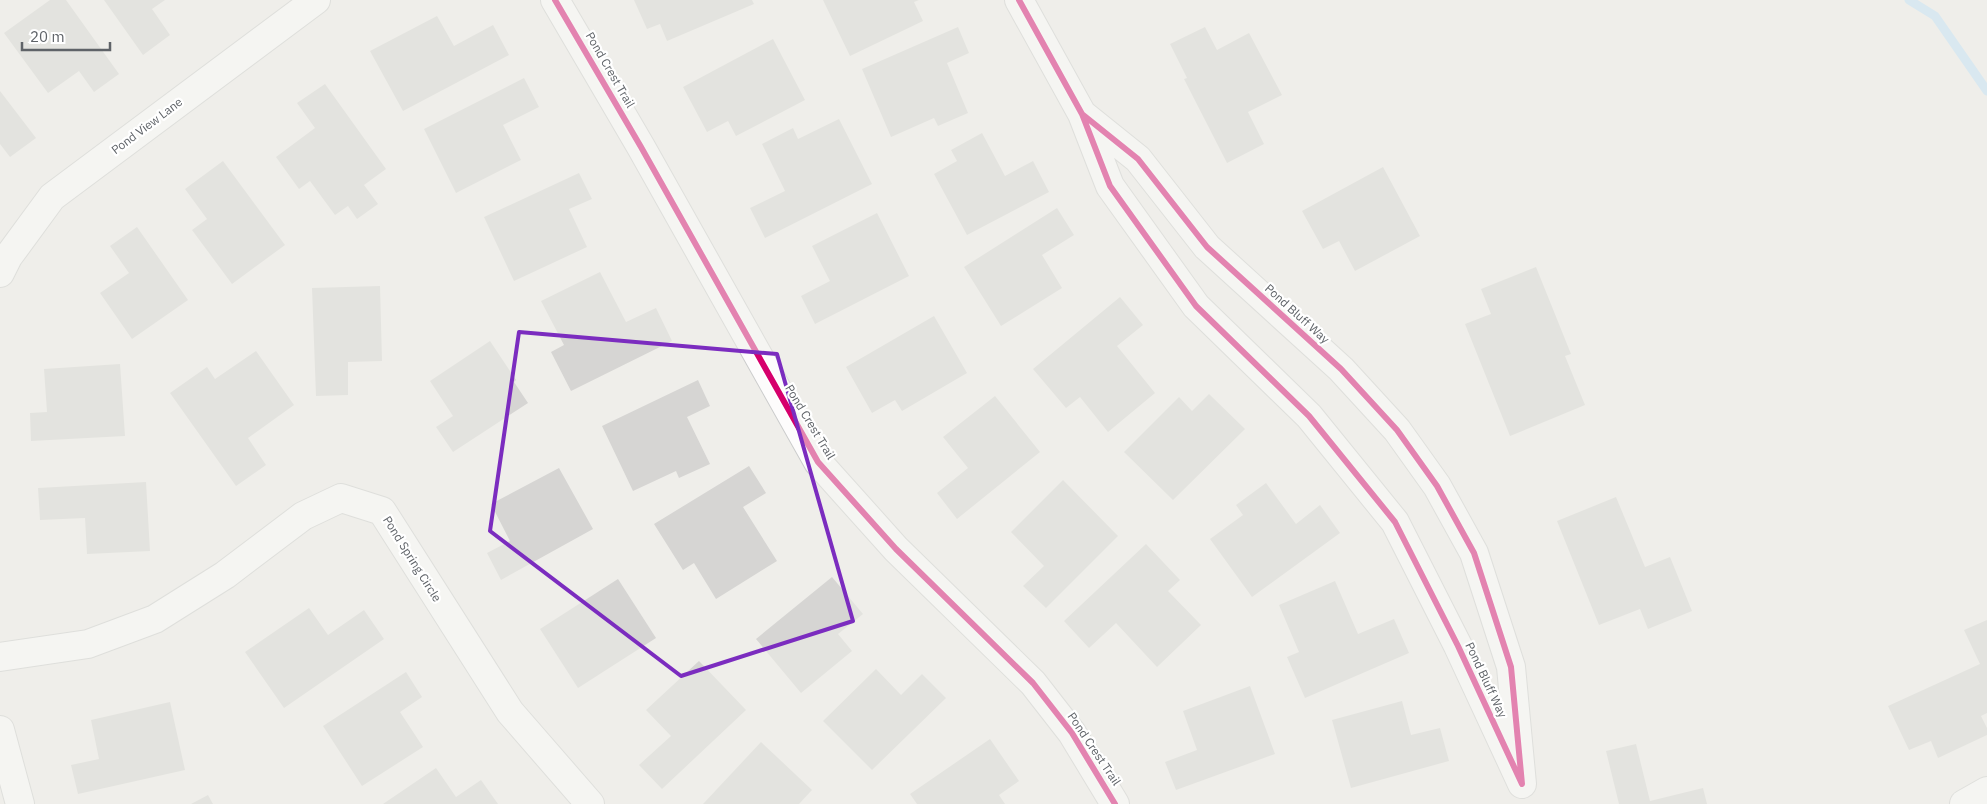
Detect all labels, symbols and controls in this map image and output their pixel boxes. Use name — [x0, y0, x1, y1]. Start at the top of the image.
scale bar — [22, 20, 110, 52]
text: 20 m — [30, 27, 65, 46]
street label: Pond Crest Trail — [583, 29, 638, 110]
street label: Pond View Lane — [108, 94, 186, 157]
street label: Pond Bluff Way — [1262, 281, 1333, 347]
street label: Pond Crest Trail — [782, 381, 839, 462]
street label: Pond Spring Circle — [380, 513, 445, 605]
street label: Pond Bluff Way — [1462, 640, 1511, 720]
street label: Pond Crest Trail — [1064, 709, 1124, 788]

